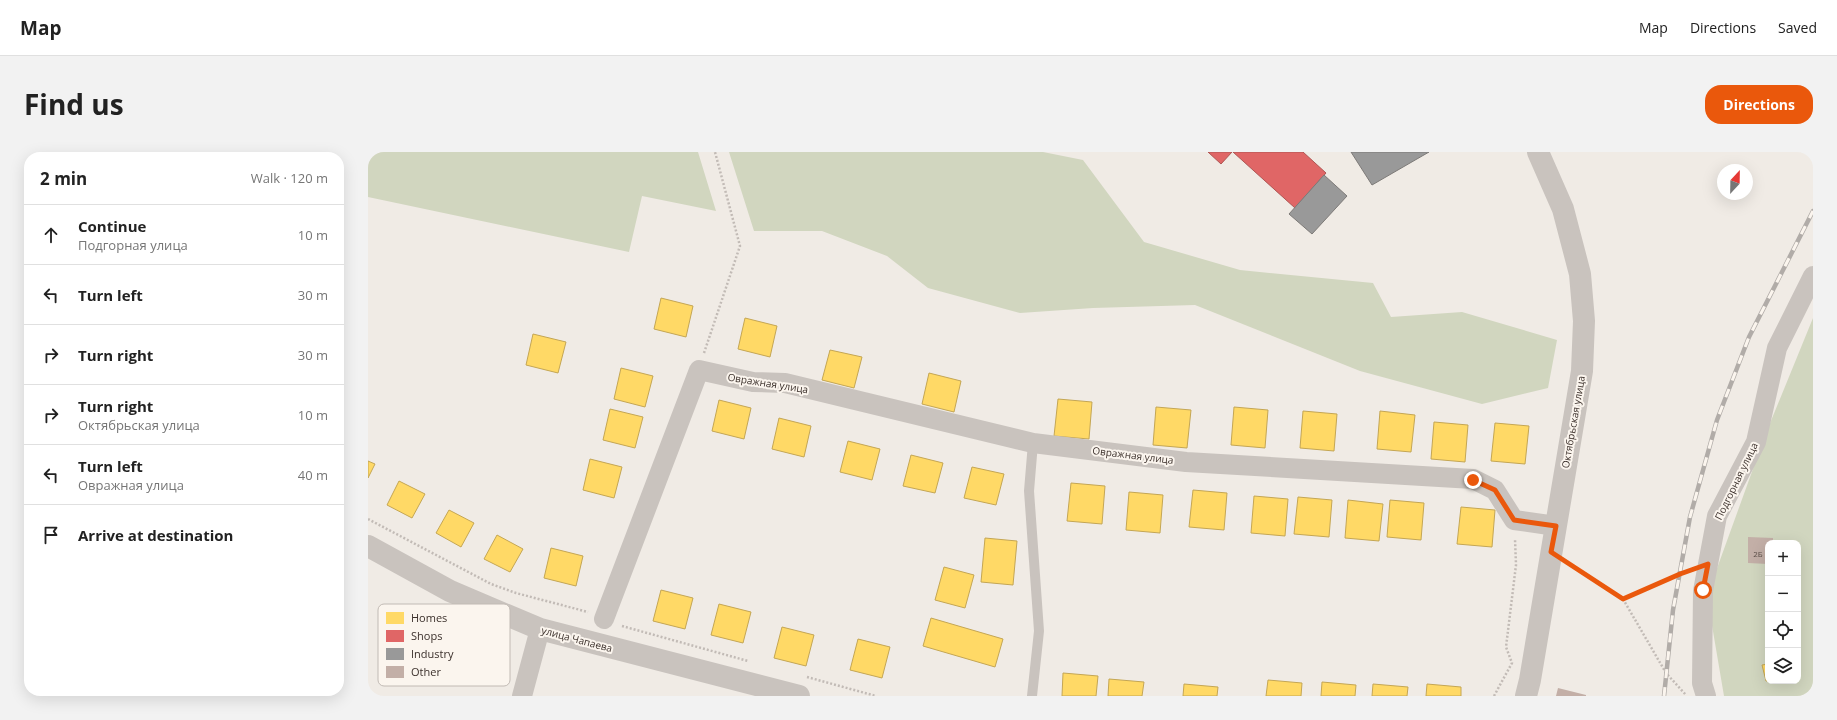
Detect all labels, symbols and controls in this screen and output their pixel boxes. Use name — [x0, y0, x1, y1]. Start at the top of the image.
text: Map — [20, 15, 61, 41]
text: Map — [1639, 18, 1668, 37]
text: Directions — [1690, 18, 1756, 37]
text: Saved — [1778, 18, 1817, 37]
text: Find us — [24, 85, 124, 123]
button: Directions — [1705, 85, 1813, 124]
north arrow — [1717, 164, 1753, 200]
text: 2 min — [40, 167, 87, 190]
text: Walk · 120 m — [251, 169, 328, 187]
text: Continue — [78, 216, 146, 236]
icon: ahead — [40, 224, 62, 246]
text: 10 m — [298, 226, 328, 244]
text: Подгорная улица — [78, 236, 188, 254]
icon: left — [40, 284, 62, 306]
text: Turn left — [78, 285, 143, 305]
text: 30 m — [298, 286, 328, 304]
icon: right — [40, 344, 62, 366]
text: Turn right — [78, 345, 153, 365]
text: 30 m — [298, 346, 328, 364]
street label: Овражная улица — [727, 370, 809, 396]
street label: Октябрьская улица — [1558, 375, 1588, 469]
text: Turn right — [78, 396, 153, 416]
icon: right — [40, 404, 62, 426]
text: 10 m — [298, 406, 328, 424]
text: Октябрьская улица — [78, 416, 200, 434]
street label: Подгорная улица — [1711, 440, 1761, 522]
street label: Овражная улица — [1092, 443, 1174, 467]
text: Turn left — [78, 456, 143, 476]
icon: left — [40, 464, 62, 486]
text: 40 m — [298, 466, 328, 484]
route end — [1464, 471, 1482, 489]
text: Овражная улица — [78, 476, 184, 494]
icon: arrive — [40, 524, 62, 546]
text: Arrive at destination — [78, 525, 233, 545]
map controls — [1765, 540, 1801, 684]
button: + — [1765, 540, 1801, 576]
house number: 2Б — [1753, 548, 1763, 559]
button: − — [1765, 576, 1801, 612]
route start — [1694, 581, 1712, 599]
legend — [378, 604, 510, 686]
text: Homes — [411, 610, 447, 625]
button: locate — [1765, 612, 1801, 648]
street label: улица Чапаева — [540, 623, 614, 655]
text: Shops — [411, 628, 442, 643]
text: Industry — [411, 646, 454, 661]
button: layers — [1765, 648, 1801, 684]
text: Other — [411, 664, 441, 679]

